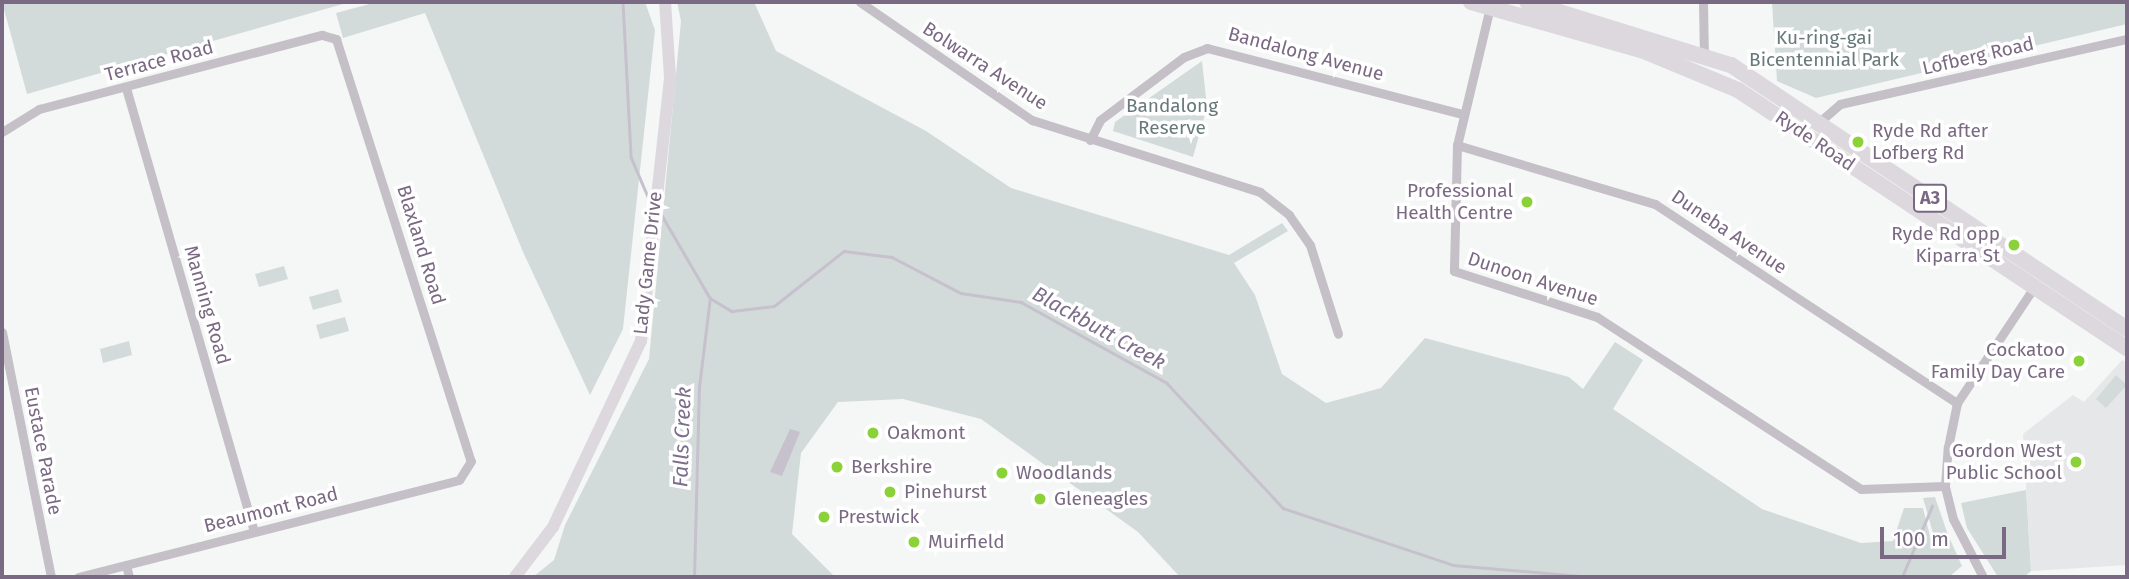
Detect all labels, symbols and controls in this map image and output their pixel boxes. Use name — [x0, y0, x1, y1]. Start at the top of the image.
street label: Bolwarra Avenue — [918, 17, 1052, 115]
street label: Bandalong Avenue — [1226, 22, 1386, 86]
park label: Ku-ring-gai Bicentennial Park — [1749, 27, 1899, 71]
street label: Lofberg Road — [1920, 32, 2036, 80]
street label: Terrace Road — [102, 36, 216, 86]
park label: Bandalong Reserve — [1126, 95, 1218, 139]
street label: Ryde Road — [1771, 106, 1859, 176]
place label: Ryde Rd after Lofberg Rd — [1872, 120, 1988, 164]
marker: Ryde Rd after Lofberg Rd — [1850, 134, 1866, 150]
place label: Professional Health Centre — [1395, 180, 1513, 224]
street label: Blaxland Road — [392, 183, 450, 307]
road number: A3 — [1912, 183, 1948, 212]
street label: Duneba Avenue — [1667, 185, 1791, 279]
street label: Lady Game Drive — [629, 190, 667, 336]
marker: Professional Health Centre — [1519, 194, 1535, 210]
place label: Ryde Rd opp Kiparra St — [1891, 223, 2000, 267]
marker: Ryde Rd opp Kiparra St — [2006, 237, 2022, 253]
street label: Manning Road — [179, 243, 235, 367]
street label: Dunoon Avenue — [1465, 247, 1601, 311]
water label: Blackbutt Creek — [1028, 281, 1170, 375]
place label: Cockatoo Family Day Care — [1931, 339, 2065, 383]
marker: Cockatoo Family Day Care — [2071, 353, 2087, 369]
street label: Eustace Parade — [19, 385, 67, 517]
water label: Falls Creek — [668, 386, 696, 488]
place label: Oakmont — [887, 422, 965, 444]
marker: Oakmont — [865, 425, 881, 441]
place label: Gordon West Public School — [1946, 440, 2062, 484]
marker: Gordon West Public School — [2068, 454, 2084, 470]
place label: Berkshire — [851, 456, 932, 478]
marker: Berkshire — [829, 459, 845, 475]
place label: Woodlands — [1016, 462, 1112, 484]
marker: Woodlands — [994, 465, 1010, 481]
place label: Pinehurst — [904, 481, 987, 503]
street label: Beaumont Road — [202, 482, 340, 538]
marker: Pinehurst — [882, 484, 898, 500]
place label: Gleneagles — [1054, 488, 1148, 510]
marker: Gleneagles — [1032, 491, 1048, 507]
place label: Prestwick — [838, 506, 919, 528]
marker: Prestwick — [816, 509, 832, 525]
scale bar — [1884, 512, 2010, 556]
text: 100 m — [1893, 526, 1949, 552]
place label: Muirfield — [928, 531, 1005, 553]
marker: Muirfield — [906, 534, 922, 550]

